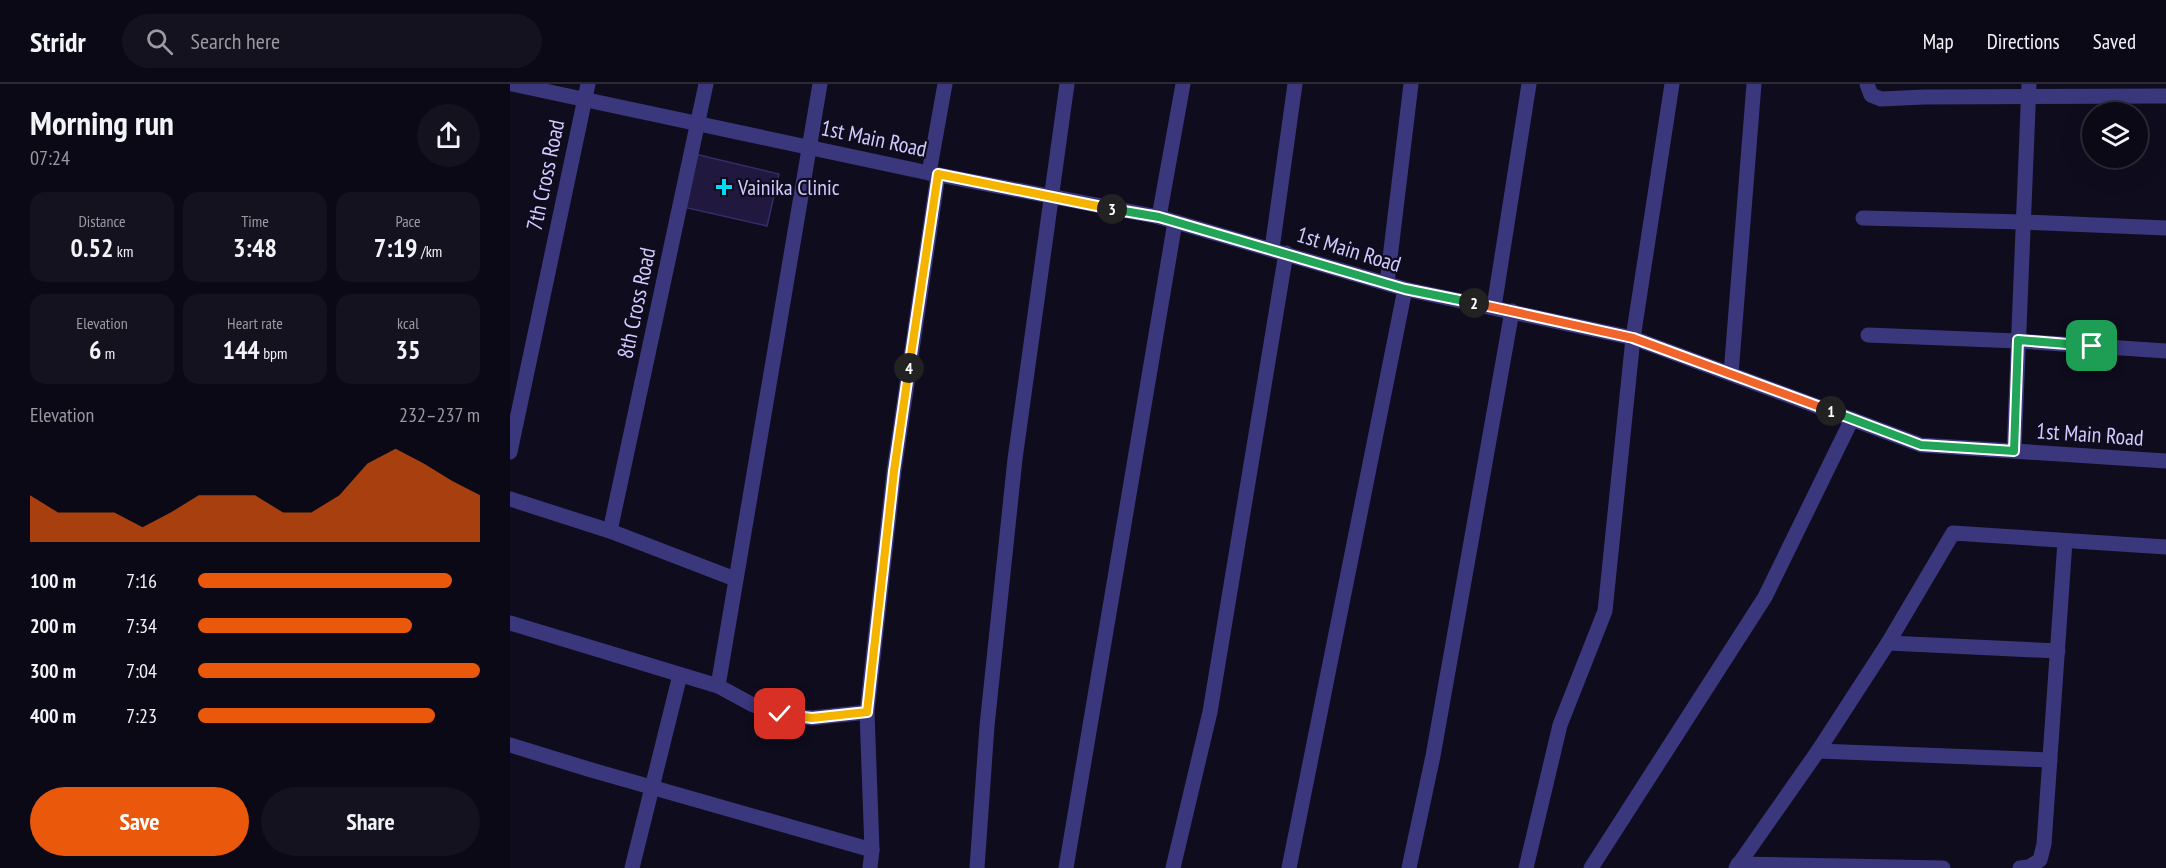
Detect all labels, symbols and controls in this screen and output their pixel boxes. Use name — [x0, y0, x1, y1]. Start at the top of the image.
search box — [122, 14, 542, 68]
text: Stridr — [30, 23, 86, 60]
icon: search — [143, 25, 176, 58]
text: Search here — [191, 27, 280, 55]
text: Map — [1923, 28, 1954, 55]
text: Directions — [1987, 28, 2060, 55]
text: Saved — [2093, 28, 2136, 55]
text: Morning run — [30, 101, 174, 144]
map controls — [2082, 102, 2148, 168]
button: layers — [2082, 102, 2148, 168]
button: share — [417, 104, 480, 167]
street label: 1st Main Road — [819, 113, 929, 163]
street label: 7th Cross Road — [520, 117, 570, 233]
text: 07:24 — [30, 145, 70, 171]
place label: Vainika Clinic — [737, 173, 840, 201]
marker: Vainika Clinic — [715, 178, 733, 196]
pin: 3 — [1097, 194, 1127, 224]
text: 3 — [1108, 199, 1116, 219]
text: Distance — [78, 211, 126, 231]
text: Time — [241, 211, 269, 231]
text: Pace — [395, 211, 421, 231]
street label: 1st Main Road — [1294, 220, 1404, 278]
text: 0.52 — [71, 231, 113, 264]
text: 3:48 — [233, 231, 277, 264]
text: 7:19 — [374, 231, 418, 264]
text: km — [113, 241, 133, 261]
text: /km — [418, 241, 442, 261]
street label: 8th Cross Road — [611, 245, 661, 361]
pin: 2 — [1459, 288, 1489, 318]
text: 2 — [1470, 293, 1478, 313]
text: Elevation — [76, 313, 128, 333]
text: Heart rate — [227, 313, 283, 333]
text: kcal — [397, 313, 419, 333]
pin — [2066, 320, 2117, 371]
icon: arrive — [2075, 329, 2108, 362]
text: 6 — [89, 333, 101, 366]
text: 144 — [222, 333, 260, 366]
text: 35 — [396, 333, 420, 366]
text: m — [101, 343, 115, 363]
text: bpm — [260, 343, 288, 363]
pin: 4 — [894, 353, 924, 383]
text: 4 — [905, 358, 913, 378]
pin: 1 — [1816, 396, 1846, 426]
text: 1 — [1827, 401, 1835, 421]
text: Elevation — [30, 402, 94, 428]
text: 232–237 m — [399, 402, 480, 428]
street label: 1st Main Road — [2035, 416, 2145, 452]
text: 100 m — [30, 568, 76, 594]
text: 7:16 — [126, 568, 157, 594]
text: 200 m — [30, 613, 76, 639]
text: 7:34 — [126, 613, 157, 639]
text: 300 m — [30, 658, 76, 684]
text: 7:04 — [126, 658, 157, 684]
pin — [754, 688, 805, 739]
icon: check — [763, 697, 796, 730]
text: 400 m — [30, 703, 76, 729]
text: 7:23 — [126, 703, 157, 729]
button: Save — [30, 787, 249, 856]
button: Share — [261, 787, 480, 856]

